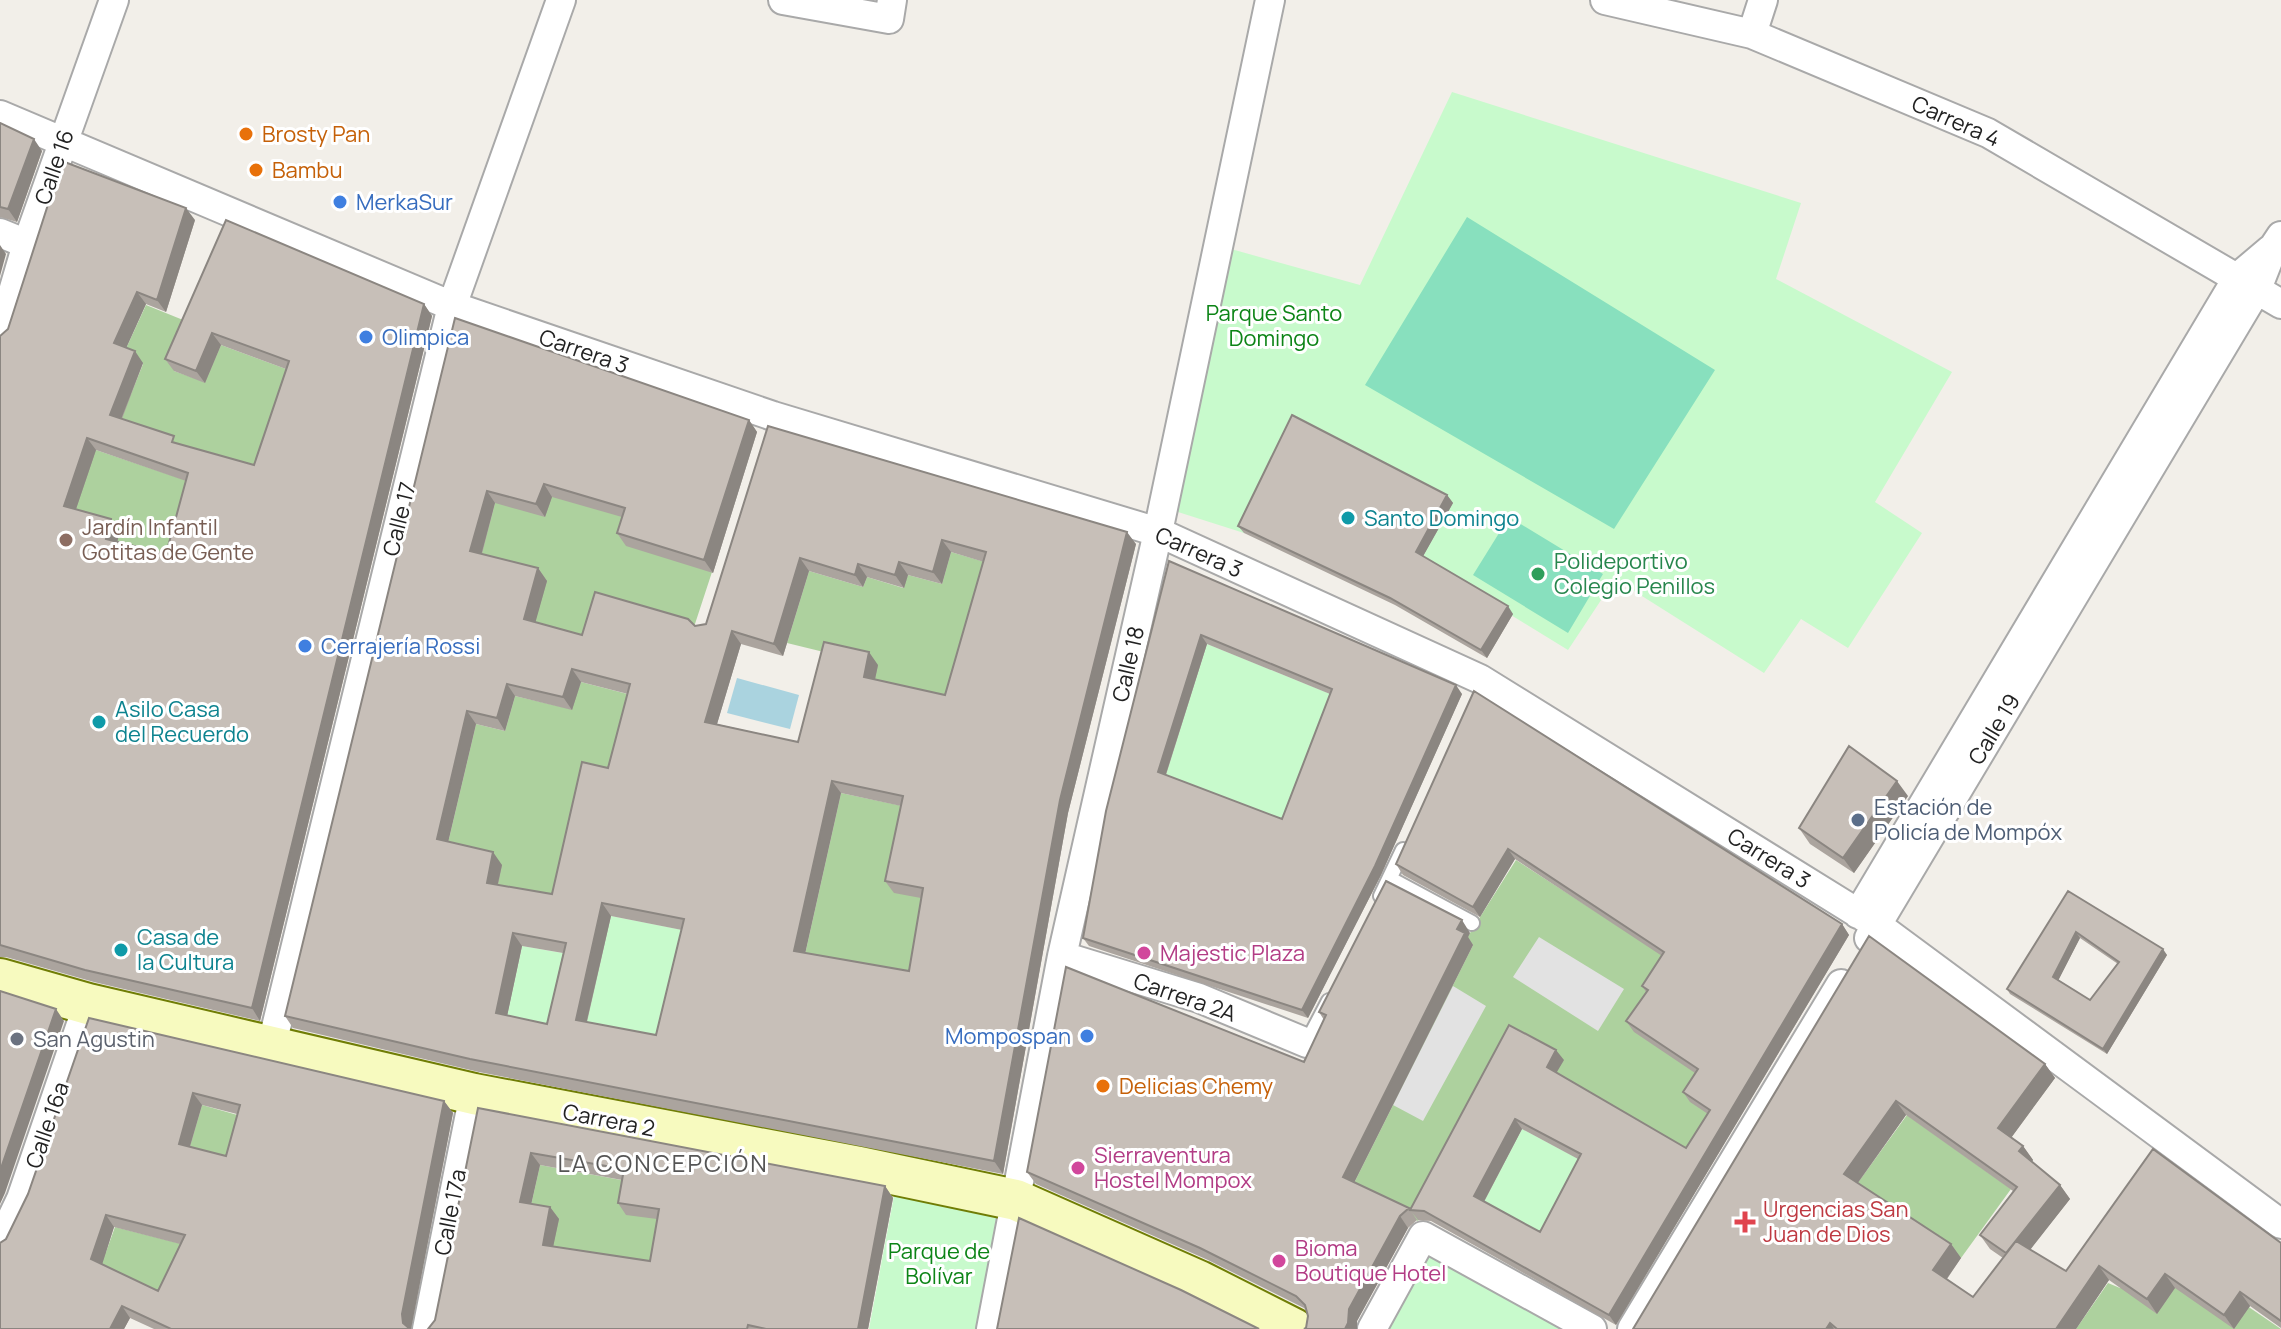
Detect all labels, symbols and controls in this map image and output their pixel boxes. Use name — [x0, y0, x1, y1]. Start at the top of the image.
street label: Carrera 4 — [1907, 88, 2005, 154]
place label: Brosty Pan — [262, 119, 370, 149]
street label: Calle 16 — [27, 125, 81, 209]
marker: Brosty Pan — [237, 125, 255, 143]
place label: Bambu — [272, 155, 342, 185]
marker: Bambu — [247, 161, 265, 179]
place label: MerkaSur — [356, 187, 453, 217]
marker: MerkaSur — [331, 193, 349, 211]
park label: Parque Santo Domingo — [1206, 298, 1342, 353]
place label: Olimpica — [382, 322, 469, 352]
street label: Carrera 3 — [535, 322, 633, 380]
marker: Olimpica — [357, 328, 375, 346]
street label: Calle 17 — [375, 479, 423, 559]
place label: Santo Domingo — [1364, 503, 1519, 533]
marker: Santo Domingo — [1339, 509, 1357, 527]
place label: Jardín Infantil Gotitas de Gente — [82, 512, 254, 567]
street label: Carrera 3 — [1151, 519, 1247, 585]
marker: Jardín Infantil Gotitas de Gente — [57, 531, 75, 549]
place label: Polideportivo Colegio Penillos — [1554, 546, 1715, 601]
marker: Polideportivo Colegio Penillos — [1529, 565, 1547, 583]
street label: Calle 18 — [1105, 623, 1151, 705]
place label: Cerrajería Rossi — [321, 631, 480, 661]
marker: Cerrajería Rossi — [296, 637, 314, 655]
street label: Calle 19 — [1961, 688, 2027, 770]
place label: Asilo Casa del Recuerdo — [115, 694, 249, 749]
marker: Asilo Casa del Recuerdo — [90, 713, 108, 731]
place label: Estación de Policía de Mompóx — [1874, 792, 2062, 847]
marker: Estación de Policía de Mompóx — [1849, 811, 1867, 829]
street label: Carrera 3 — [1722, 821, 1816, 895]
place label: Casa de la Cultura — [137, 922, 234, 977]
place label: Majestic Plaza — [1160, 938, 1305, 968]
marker: Casa de la Cultura — [112, 941, 130, 959]
marker: Majestic Plaza — [1135, 944, 1153, 962]
street label: Carrera 2A — [1130, 965, 1240, 1029]
place label: Mompospan — [945, 1021, 1071, 1051]
place label: San Agustin — [33, 1024, 155, 1054]
marker: Mompospan — [1078, 1027, 1096, 1045]
marker: San Agustin — [8, 1030, 26, 1048]
place label: Delicias Chemy — [1119, 1071, 1274, 1101]
marker: Delicias Chemy — [1094, 1077, 1112, 1095]
street label: Calle 16a — [18, 1078, 76, 1172]
street label: Carrera 2 — [560, 1096, 658, 1144]
place label: Sierraventura Hostel Mompox — [1094, 1140, 1252, 1195]
district label: LA CONCEPCIÓN — [557, 1146, 769, 1179]
marker: Sierraventura Hostel Mompox — [1069, 1159, 1087, 1177]
street label: Calle 17a — [427, 1166, 473, 1258]
place label: Urgencias San Juan de Dios — [1763, 1194, 1909, 1249]
marker: Urgencias San Juan de Dios — [1734, 1211, 1756, 1233]
place label: Bioma Boutique Hotel — [1295, 1233, 1446, 1288]
park label: Parque de Bolívar — [888, 1236, 990, 1291]
marker: Bioma Boutique Hotel — [1270, 1252, 1288, 1270]

